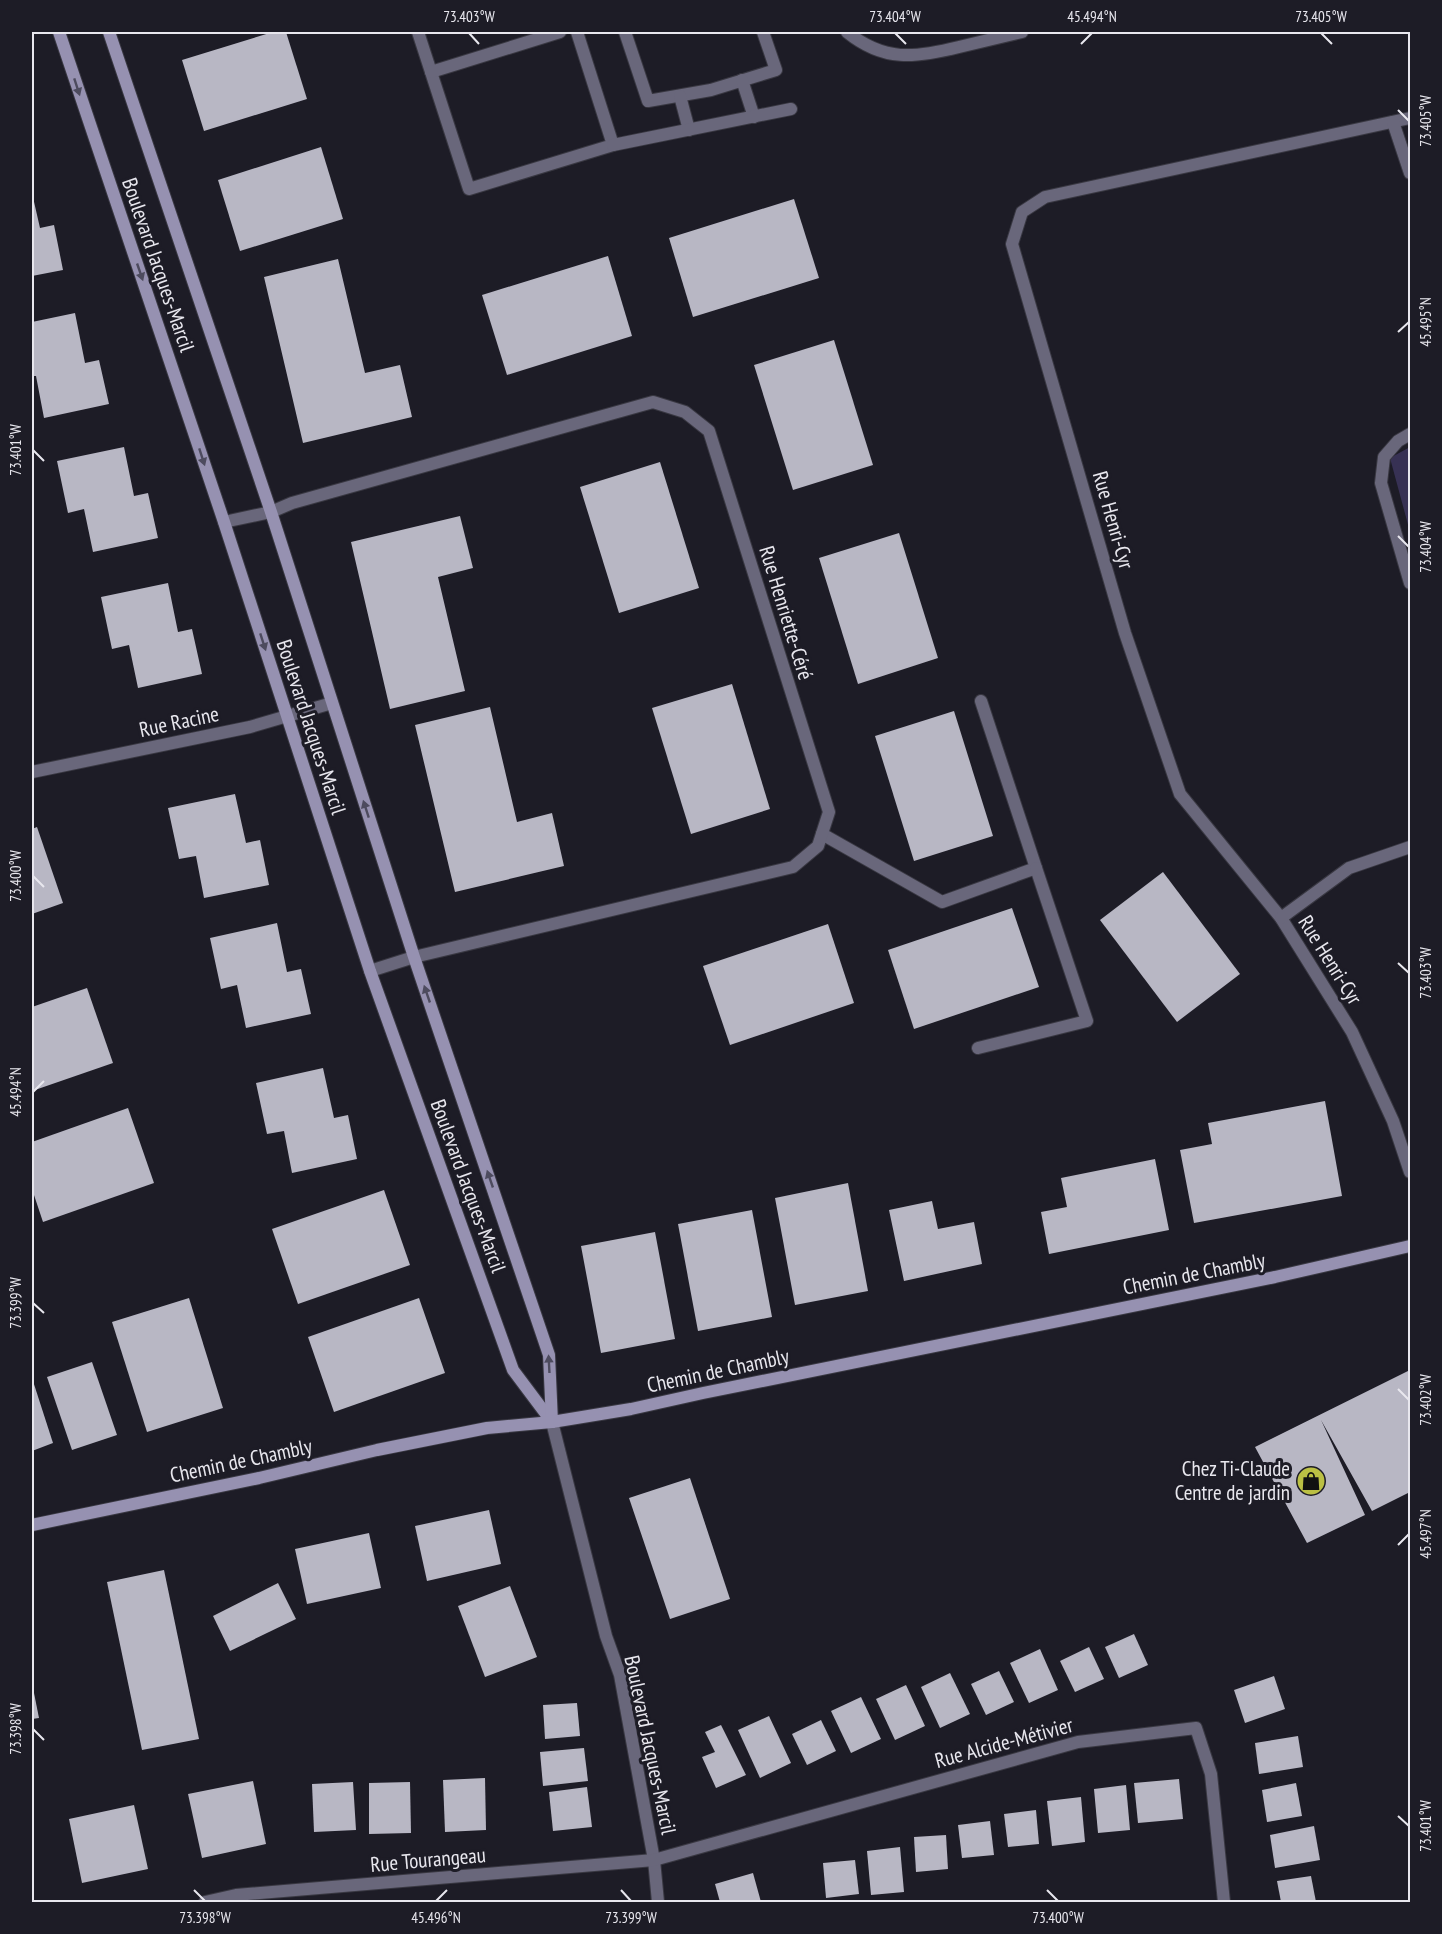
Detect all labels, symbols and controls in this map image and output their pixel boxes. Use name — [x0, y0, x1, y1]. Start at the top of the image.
text: 73.403°W — [443, 7, 495, 26]
text: 73.404°W — [869, 7, 921, 26]
text: 45.494°N — [1067, 7, 1117, 26]
text: 73.405°W — [1295, 7, 1347, 26]
one-way arrow — [73, 78, 83, 96]
text: 73.405°W — [1416, 95, 1435, 147]
street label: Boulevard Jacques-Marcil — [116, 174, 201, 355]
one-way arrow — [136, 263, 145, 281]
text: 45.495°N — [1416, 297, 1435, 347]
text: 73.401°W — [6, 424, 25, 476]
one-way arrow — [197, 448, 207, 466]
street label: Rue Henri-Cyr — [1087, 468, 1140, 572]
text: 73.404°W — [1416, 521, 1435, 573]
street label: Rue Henriette-Céré — [753, 543, 820, 683]
one-way arrow — [259, 633, 268, 651]
street label: Boulevard Jacques-Marcil — [270, 636, 353, 818]
street label: Rue Racine — [137, 700, 221, 743]
one-way arrow — [361, 800, 370, 818]
text: 73.400°W — [6, 850, 25, 902]
street label: Rue Henri-Cyr — [1292, 910, 1369, 1010]
text: 73.403°W — [1416, 947, 1435, 999]
one-way arrow — [421, 985, 431, 1003]
text: 45.494°N — [6, 1067, 25, 1117]
street label: Boulevard Jacques-Marcil — [425, 1096, 512, 1276]
one-way arrow — [484, 1170, 494, 1188]
street label: Chemin de Chambly — [1120, 1246, 1267, 1301]
text: 73.399°W — [6, 1277, 25, 1329]
street label: Chemin de Chambly — [644, 1342, 791, 1399]
one-way arrow — [545, 1354, 554, 1373]
text: 73.402°W — [1416, 1374, 1435, 1426]
street label: Chemin de Chambly — [167, 1432, 314, 1489]
place label: Chez Ti-Claude Centre de jardin — [1175, 1455, 1290, 1506]
shop icon: Chez Ti-Claude Centre de jardin — [1295, 1465, 1327, 1497]
text: 45.497°N — [1416, 1509, 1435, 1559]
street label: Boulevard Jacques-Marcil — [618, 1653, 683, 1837]
text: 73.398°W — [6, 1703, 25, 1755]
street label: Rue Alcide-Métivier — [932, 1711, 1076, 1774]
text: 73.401°W — [1416, 1800, 1435, 1852]
street label: Rue Tourangeau — [369, 1841, 487, 1878]
text: 73.398°W — [179, 1908, 231, 1927]
text: 45.496°N — [411, 1908, 461, 1927]
text: 73.399°W — [605, 1908, 657, 1927]
text: 73.400°W — [1032, 1908, 1084, 1927]

